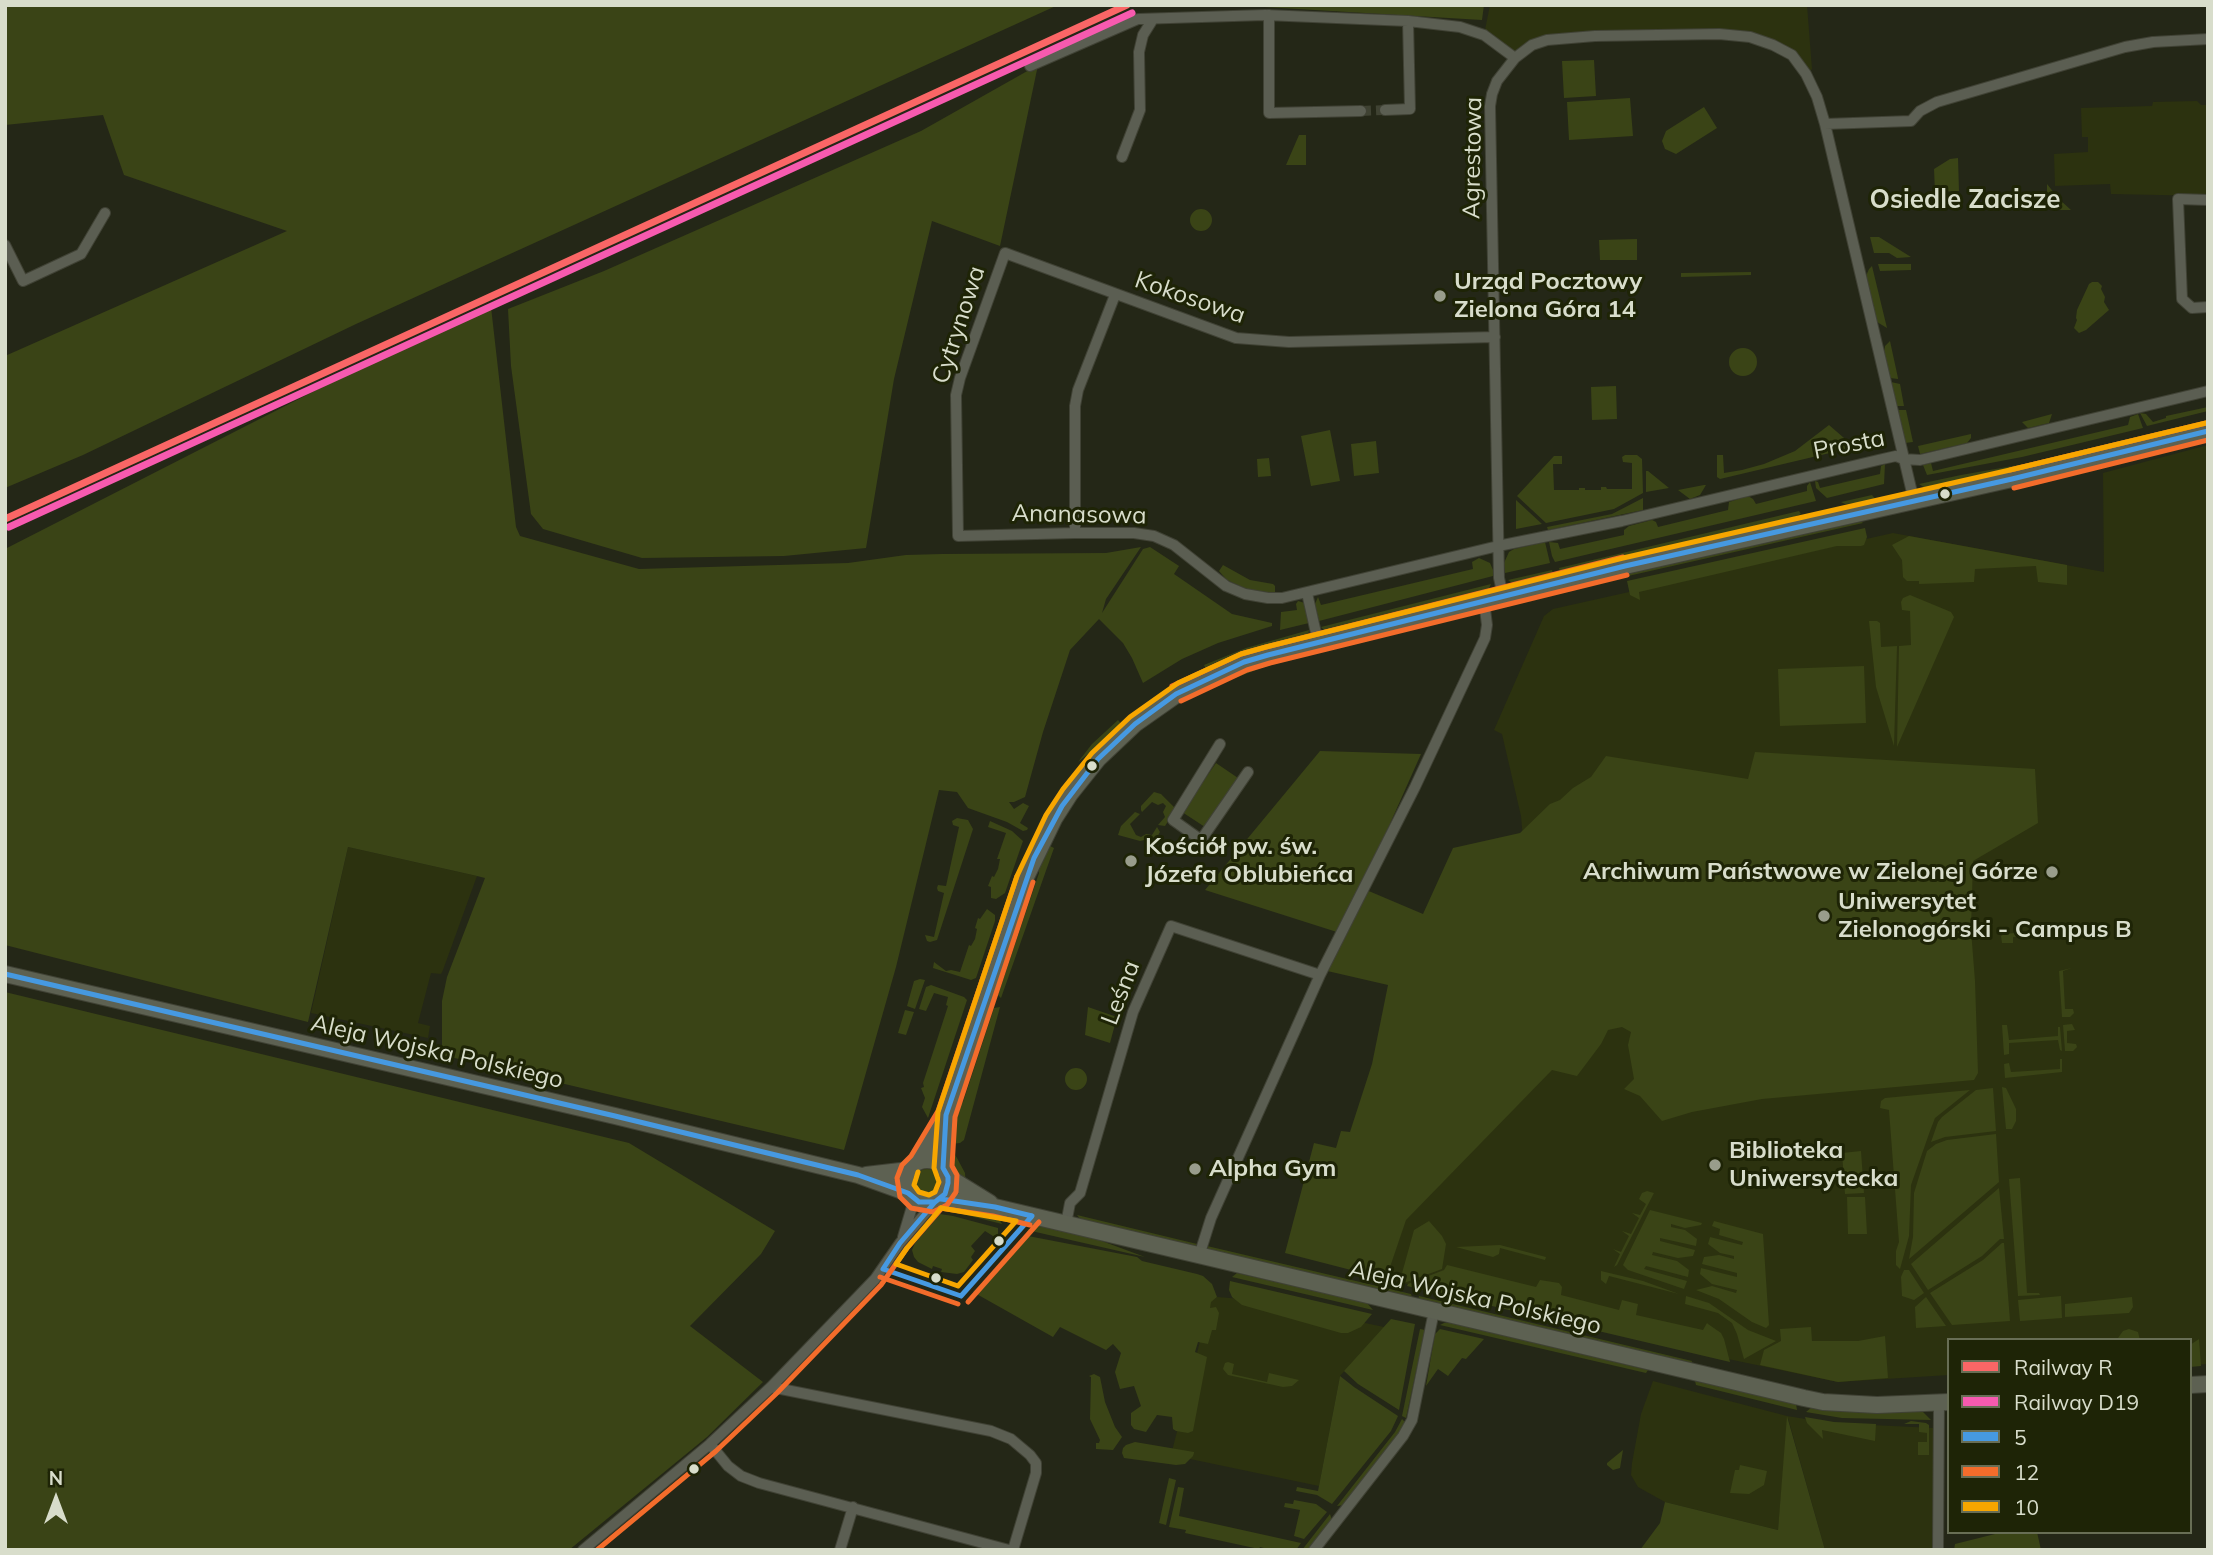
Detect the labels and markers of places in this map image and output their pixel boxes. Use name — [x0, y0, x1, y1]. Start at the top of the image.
place label: Urząd Pocztowy Zielona Góra 14 — [1454, 268, 1642, 324]
marker: Urząd Pocztowy Zielona Góra 14 — [1432, 288, 1448, 304]
unlabelled marker — [1938, 487, 1952, 501]
unlabelled marker — [1085, 759, 1099, 773]
place label: Kościół pw. św. Józefa Oblubieńca — [1145, 833, 1353, 889]
marker: Kościół pw. św. Józefa Oblubieńca — [1123, 853, 1139, 869]
place label: Archiwum Państwowe w Zielonej Górze — [1583, 858, 2038, 886]
marker: Archiwum Państwowe w Zielonej Górze — [2044, 864, 2060, 880]
place label: Uniwersytet Zielonogórski - Campus B — [1838, 888, 2132, 944]
marker: Uniwersytet Zielonogórski - Campus B — [1816, 908, 1832, 924]
place label: Biblioteka Uniwersytecka — [1729, 1137, 1898, 1193]
place label: Alpha Gym — [1209, 1155, 1336, 1183]
marker: Biblioteka Uniwersytecka — [1707, 1157, 1723, 1173]
marker: Alpha Gym — [1187, 1161, 1203, 1177]
unlabelled marker — [992, 1234, 1006, 1248]
unlabelled marker — [929, 1271, 943, 1285]
unlabelled marker — [687, 1462, 701, 1476]

